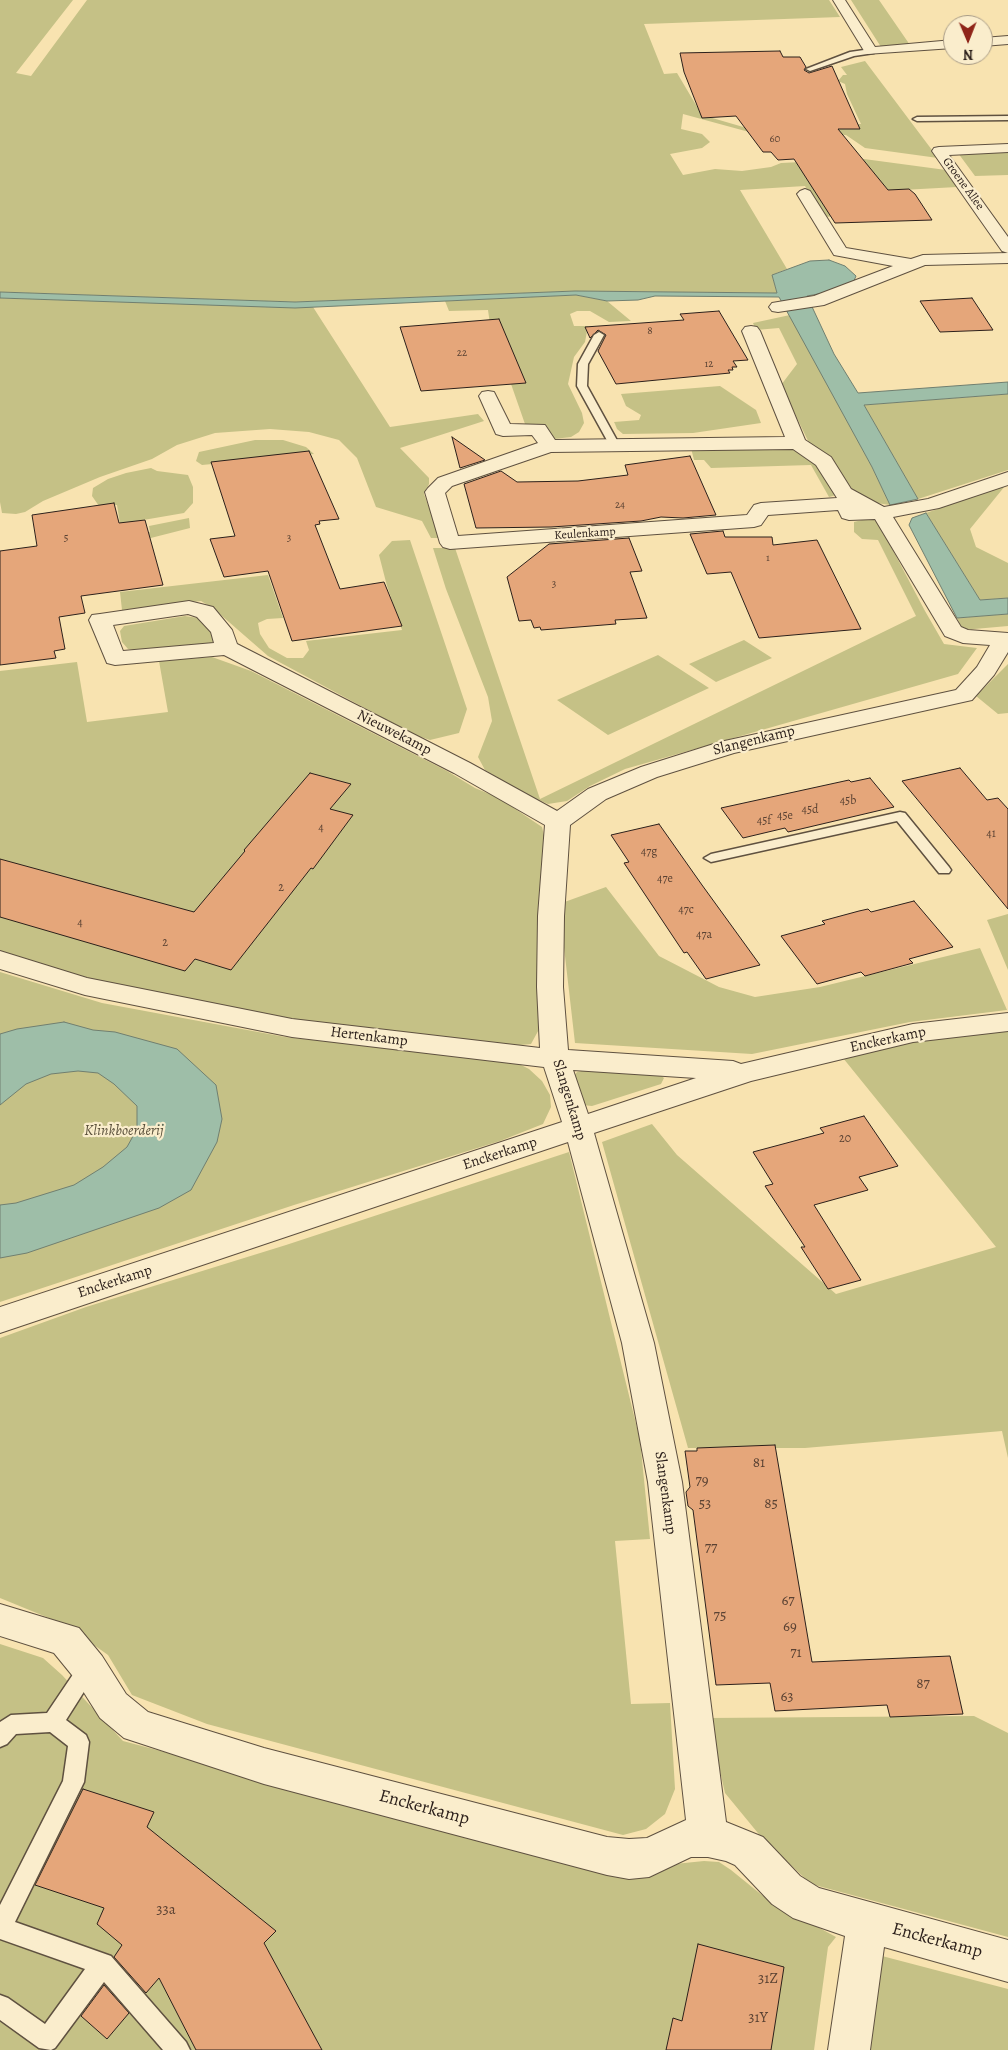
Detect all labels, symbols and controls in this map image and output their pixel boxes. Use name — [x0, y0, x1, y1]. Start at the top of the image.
north arrow — [943, 15, 993, 65]
text: N — [963, 45, 974, 64]
house number: 60 — [770, 132, 780, 146]
street label: Groene Allee — [939, 155, 987, 213]
house number: 8 — [647, 324, 653, 338]
house number: 22 — [457, 346, 467, 360]
house number: 12 — [705, 357, 713, 371]
house number: 24 — [615, 498, 625, 512]
street label: Keulenkamp — [554, 525, 616, 543]
house number: 5 — [64, 531, 68, 545]
house number: 3 — [287, 531, 291, 545]
house number: 1 — [766, 551, 770, 565]
house number: 3 — [552, 577, 556, 591]
street label: Nieuwekamp — [354, 707, 434, 759]
street label: Slangenkamp — [711, 722, 797, 760]
house number: 45b — [840, 794, 856, 808]
house number: 45d — [801, 803, 819, 817]
house number: 45e — [777, 809, 793, 823]
house number: 45f — [757, 814, 771, 828]
house number: 4 — [318, 821, 324, 835]
house number: 41 — [986, 827, 996, 841]
house number: 47g — [641, 845, 657, 859]
house number: 47e — [657, 872, 673, 886]
house number: 2 — [278, 881, 284, 895]
house number: 47c — [678, 903, 694, 917]
house number: 4 — [77, 916, 83, 930]
house number: 47a — [696, 928, 712, 942]
house number: 2 — [162, 936, 168, 950]
street label: Hertenkamp — [329, 1023, 409, 1051]
street label: Enckerkamp — [848, 1023, 928, 1057]
street label: Slangenkamp — [548, 1057, 590, 1143]
park label: Klinkboerderij — [84, 1122, 164, 1140]
house number: 20 — [839, 1132, 851, 1146]
street label: Enckerkamp — [461, 1134, 539, 1174]
street label: Enckerkamp — [76, 1262, 154, 1302]
street label: Slangenkamp — [650, 1450, 680, 1536]
house number: 81 — [753, 1454, 765, 1472]
house number: 79 — [695, 1472, 709, 1490]
house number: 53 — [699, 1495, 711, 1513]
house number: 85 — [764, 1495, 778, 1513]
house number: 77 — [705, 1539, 717, 1557]
house number: 67 — [781, 1592, 795, 1610]
house number: 75 — [714, 1607, 726, 1625]
house number: 69 — [783, 1618, 797, 1636]
house number: 71 — [790, 1644, 802, 1662]
house number: 87 — [916, 1675, 930, 1693]
house number: 63 — [780, 1688, 794, 1706]
street label: Enckerkamp — [376, 1786, 472, 1830]
house number: 33a — [156, 1901, 176, 1919]
street label: Enckerkamp — [889, 1919, 985, 1963]
house number: 31Z — [758, 1970, 778, 1988]
house number: 31Y — [748, 2009, 768, 2027]

